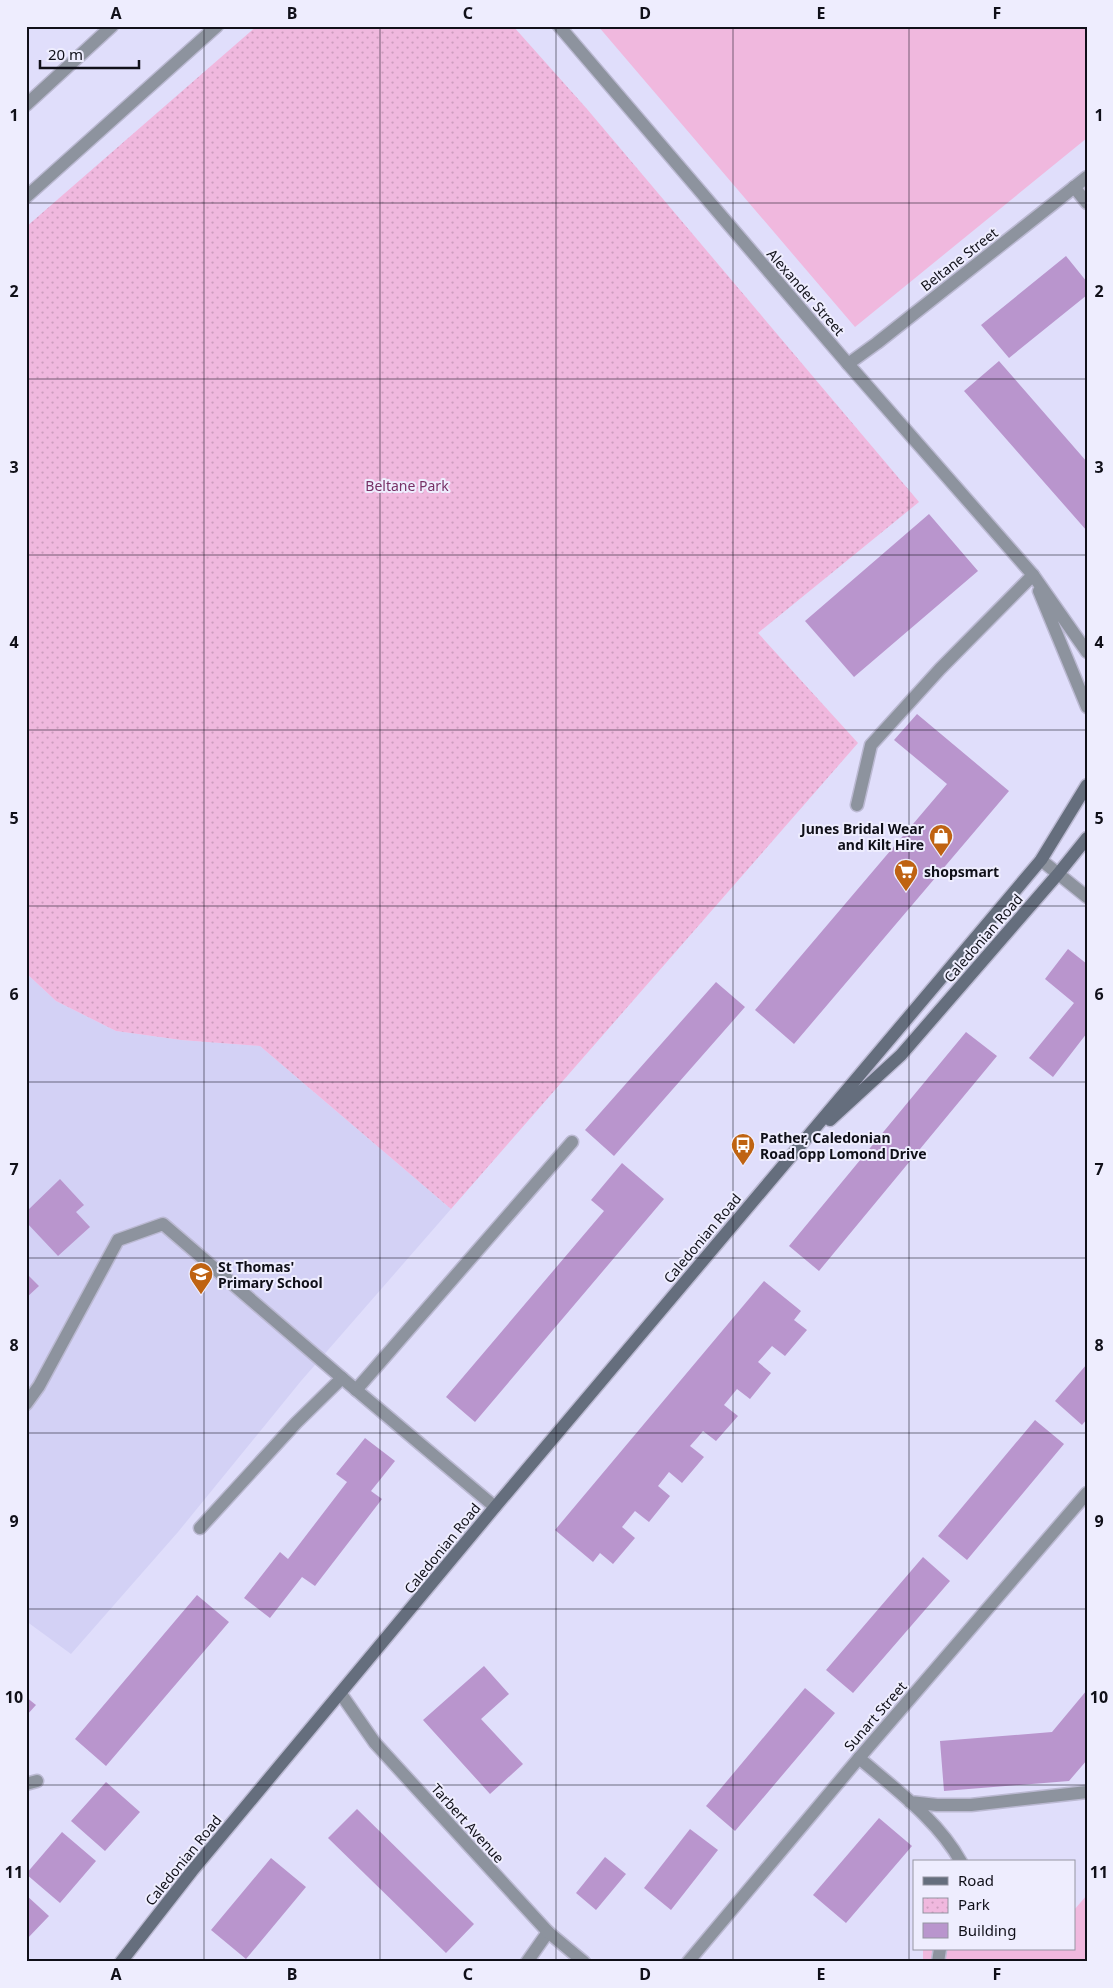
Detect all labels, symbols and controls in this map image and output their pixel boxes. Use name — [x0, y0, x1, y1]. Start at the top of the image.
text: A — [110, 2, 122, 24]
text: B — [287, 2, 297, 24]
text: C — [463, 2, 473, 24]
text: D — [639, 2, 651, 24]
text: E — [817, 2, 826, 24]
text: F — [993, 2, 1001, 24]
scale bar — [40, 38, 139, 70]
text: 20 m — [48, 44, 83, 64]
text: 1 — [9, 104, 19, 126]
text: 1 — [1094, 104, 1104, 126]
street label: Beltane Street — [917, 223, 1001, 295]
street label: Alexander Street — [763, 245, 849, 339]
text: 2 — [9, 280, 19, 302]
text: 2 — [1094, 280, 1104, 302]
text: 3 — [9, 456, 19, 478]
text: 3 — [1094, 456, 1104, 478]
park label: Beltane Park — [365, 476, 449, 495]
text: 4 — [9, 631, 19, 653]
text: 4 — [1094, 631, 1104, 653]
text: 5 — [9, 807, 19, 829]
text: 5 — [1094, 807, 1104, 829]
place label: Junes Bridal Wear and Kilt Hire — [799, 819, 925, 854]
shop icon: Junes Bridal Wear and Kilt Hire — [928, 823, 954, 857]
supermarket icon: shopsmart — [893, 858, 919, 892]
place label: shopsmart — [924, 862, 999, 881]
street label: Caledonian Road — [939, 890, 1027, 986]
text: 6 — [9, 983, 19, 1005]
text: 6 — [1094, 983, 1104, 1005]
place label: Pather, Caledonian Road opp Lomond Drive — [760, 1128, 927, 1163]
bus stop icon: Pather, Caledonian Road opp Lomond Drive — [730, 1132, 756, 1166]
text: 7 — [9, 1158, 19, 1180]
text: 7 — [1094, 1158, 1104, 1180]
street label: Caledonian Road — [659, 1189, 745, 1287]
place label: St Thomas' Primary School — [218, 1257, 323, 1292]
school or university icon: St Thomas' Primary School — [188, 1261, 214, 1295]
text: 8 — [9, 1334, 19, 1356]
text: 8 — [1094, 1334, 1104, 1356]
street label: Caledonian Road — [400, 1499, 484, 1597]
text: 9 — [9, 1510, 19, 1532]
text: 9 — [1094, 1510, 1104, 1532]
street label: Sunart Street — [839, 1677, 911, 1755]
text: 10 — [5, 1686, 23, 1708]
text: 10 — [1090, 1686, 1108, 1708]
street label: Tarbert Avenue — [427, 1779, 509, 1867]
street label: Caledonian Road — [141, 1811, 225, 1909]
legend — [913, 1860, 1076, 1950]
text: 11 — [5, 1861, 23, 1883]
text: 11 — [1090, 1861, 1108, 1883]
text: Road — [958, 1870, 994, 1890]
text: Park — [958, 1894, 990, 1914]
text: Building — [958, 1920, 1016, 1940]
text: A — [110, 1963, 122, 1985]
text: B — [287, 1963, 297, 1985]
text: C — [463, 1963, 473, 1985]
text: D — [639, 1963, 651, 1985]
text: E — [817, 1963, 826, 1985]
text: F — [993, 1963, 1001, 1985]

